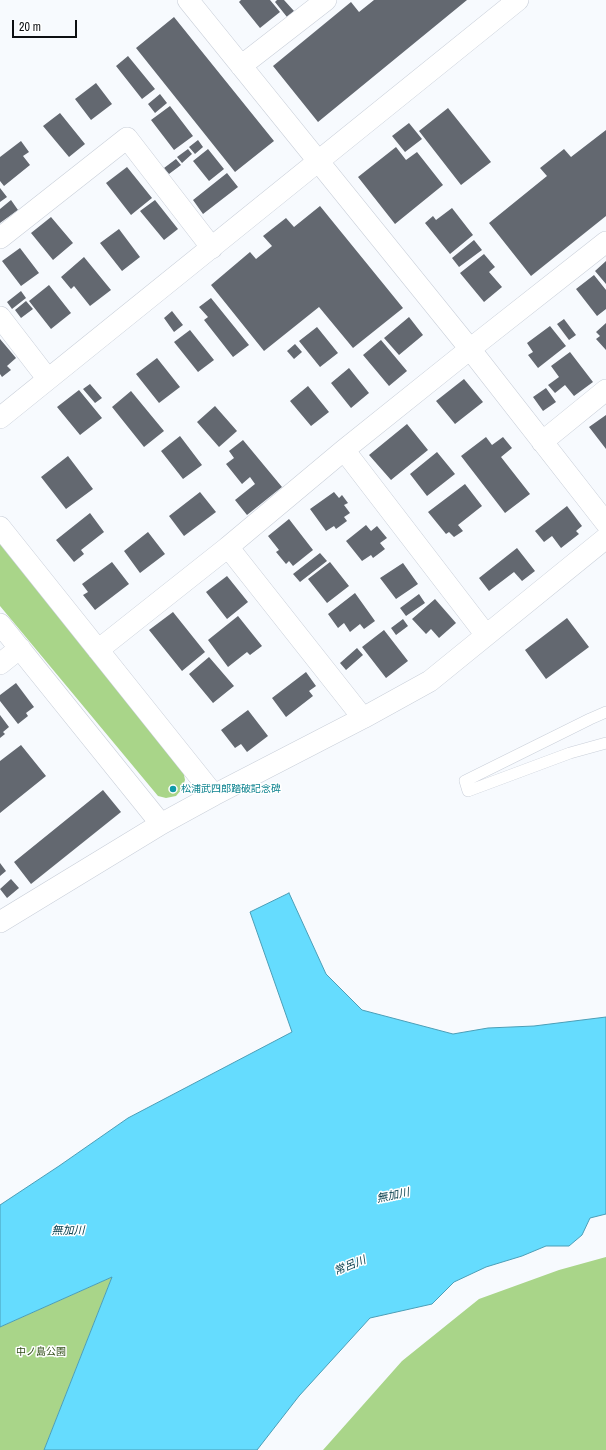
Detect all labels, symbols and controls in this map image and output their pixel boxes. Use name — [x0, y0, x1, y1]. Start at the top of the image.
scale bar — [14, 12, 79, 38]
text: 20 m — [19, 19, 41, 35]
place label: 松浦武四郎踏破記念碑 — [181, 783, 281, 795]
marker: 松浦武四郎踏破記念碑 — [168, 784, 178, 794]
water label: 無加川 — [375, 1186, 411, 1206]
water label: 無加川 — [52, 1224, 84, 1238]
water label: 常呂川 — [332, 1254, 368, 1278]
park label: 中ノ島公園 — [16, 1346, 66, 1358]

